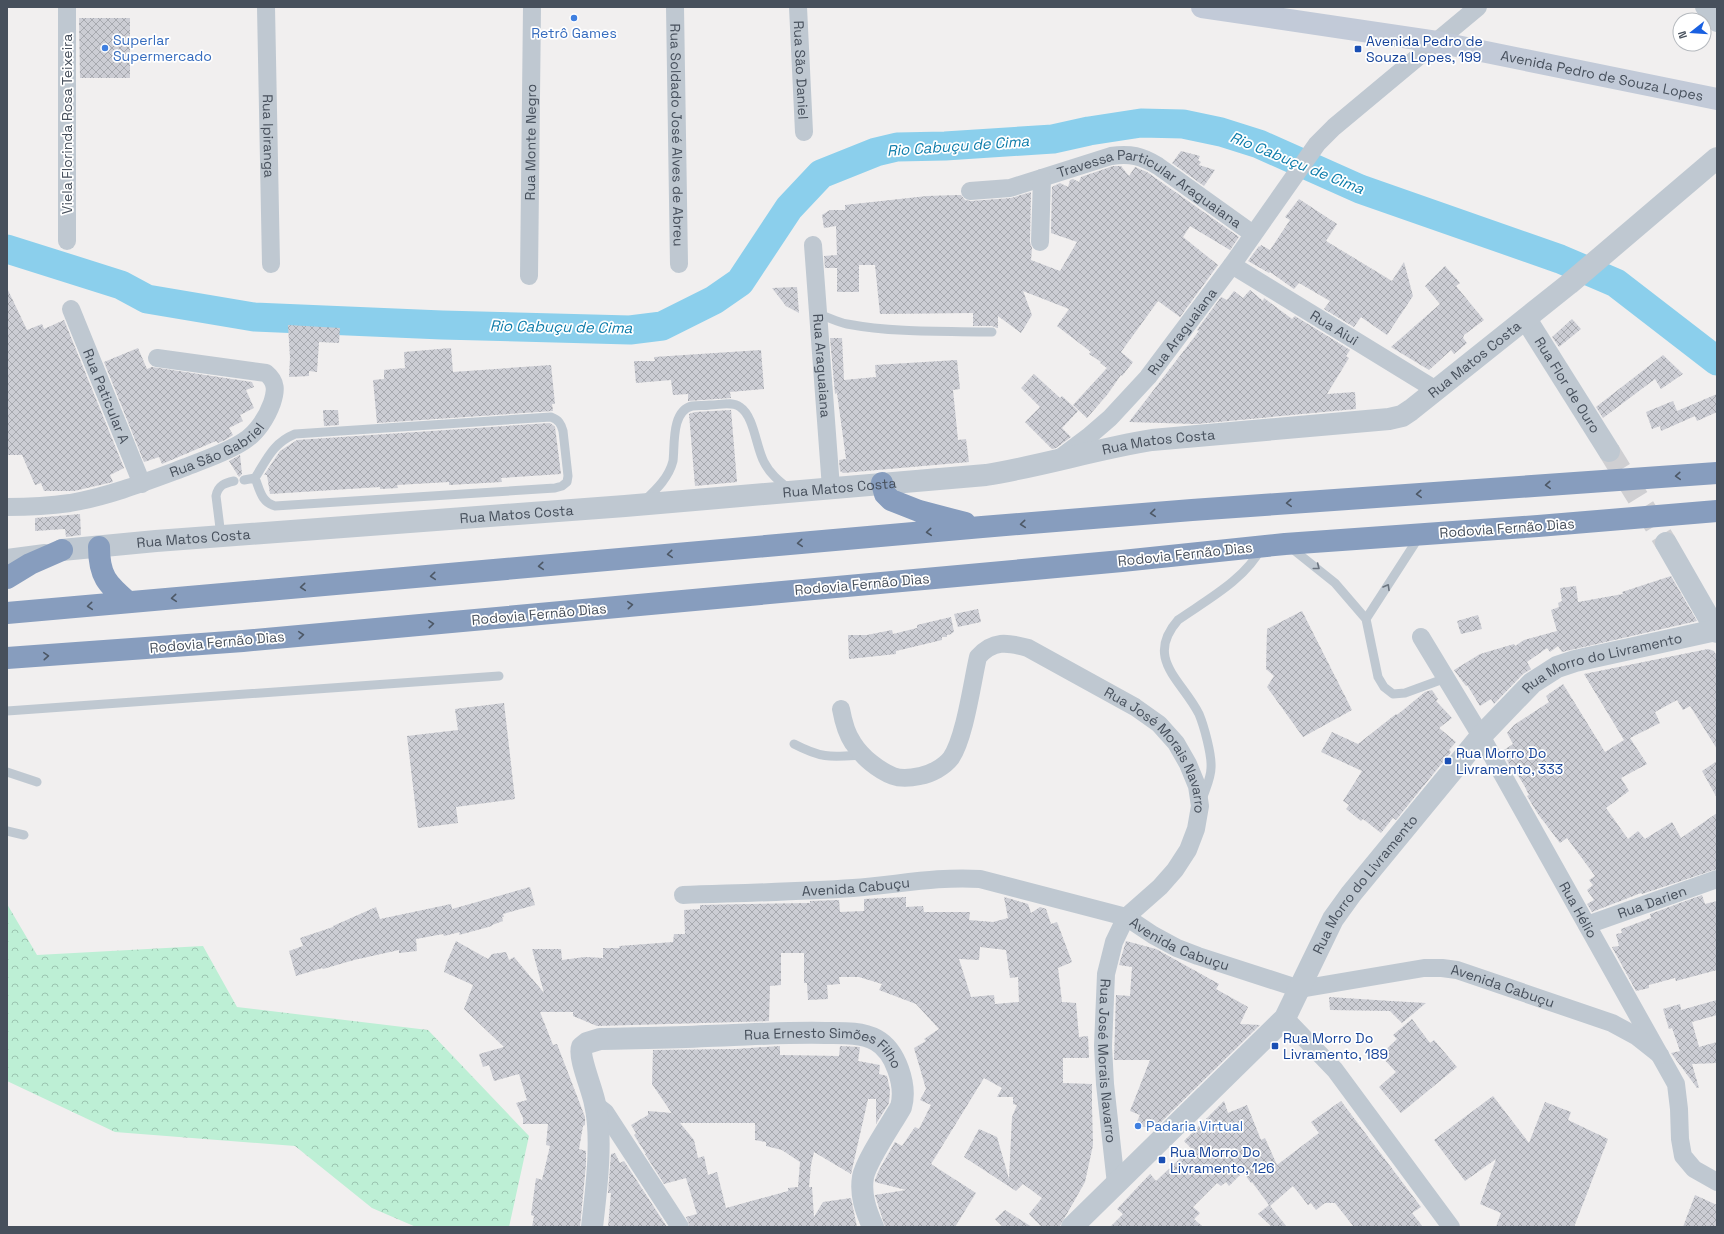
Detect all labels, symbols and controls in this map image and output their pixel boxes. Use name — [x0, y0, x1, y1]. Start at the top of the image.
north arrow — [1672, 12, 1712, 52]
marker: Retrô Games — [569, 13, 579, 23]
street label: Rua São Daniel — [790, 20, 812, 120]
street label: Rua Soldado José Alves de Abreu — [666, 23, 688, 247]
place label: Retrô Games — [531, 24, 617, 42]
text: N — [1675, 29, 1690, 40]
place label: Superlar Supermercado — [113, 31, 212, 65]
place label: Avenida Pedro de Souza Lopes, 199 — [1366, 32, 1483, 66]
street label: Viela Florinda Rosa Teixeira — [58, 34, 76, 214]
marker: Superlar Supermercado — [100, 43, 110, 53]
marker: Avenida Pedro de Souza Lopes, 199 — [1353, 44, 1363, 54]
street label: Avenida Pedro de Souza Lopes — [1499, 46, 1705, 105]
street label: Rua Monte Negro — [521, 84, 540, 200]
street label: Rua Ipiranga — [259, 94, 278, 178]
water label: Rio Cabuçu de Cima — [1228, 127, 1367, 198]
water label: Rio Cabuçu de Cima — [886, 131, 1030, 160]
street label: Travessa Particular Araguaiana — [1055, 146, 1245, 232]
street label: Rua Araguaiana — [1144, 284, 1221, 379]
street label: Rua Aiui — [1307, 306, 1362, 349]
street label: Rua Araguaiana — [809, 313, 835, 418]
water label: Rio Cabuçu de Cima — [490, 316, 633, 337]
street label: Rua Matos Costa — [1424, 317, 1525, 402]
street label: Rua Flor de Ouro — [1531, 334, 1604, 436]
street label: Rua Paticular A — [79, 346, 134, 446]
street label: Rua São Gabriel — [167, 419, 268, 481]
street label: Rua Matos Costa — [1100, 425, 1216, 459]
one-way arrow — [1675, 472, 1681, 480]
street label: Rua Matos Costa — [782, 474, 897, 501]
one-way arrow — [1545, 480, 1551, 489]
one-way arrow — [1416, 489, 1422, 498]
one-way arrow — [1286, 499, 1292, 508]
street label: Rua Matos Costa — [459, 501, 574, 527]
one-way arrow — [1150, 509, 1156, 518]
street label: Rodovia Fernão Dias — [1439, 514, 1575, 542]
one-way arrow — [1020, 519, 1026, 528]
street label: Rua Matos Costa — [136, 525, 251, 552]
one-way arrow — [926, 527, 932, 536]
one-way arrow — [797, 538, 803, 547]
street label: Rodovia Fernão Dias — [1117, 538, 1253, 570]
one-way arrow — [667, 550, 673, 559]
one-way arrow — [538, 561, 544, 570]
one-way arrow — [1312, 563, 1319, 570]
street label: Rodovia Fernão Dias — [794, 569, 930, 599]
one-way arrow — [430, 571, 436, 580]
one-way arrow — [300, 582, 306, 591]
one-way arrow — [1382, 583, 1389, 591]
one-way arrow — [171, 594, 177, 603]
street label: Rodovia Fernão Dias — [471, 599, 607, 629]
one-way arrow — [87, 601, 93, 610]
one-way arrow — [627, 601, 633, 610]
one-way arrow — [428, 619, 434, 628]
street label: Rodovia Fernão Dias — [149, 627, 285, 657]
street label: Rua Morro do Livramento — [1518, 629, 1684, 697]
one-way arrow — [298, 631, 304, 640]
one-way arrow — [43, 651, 49, 660]
street label: Rua José Morais Navarro — [1101, 683, 1209, 815]
place label: Rua Morro Do Livramento, 333 — [1456, 744, 1563, 778]
marker: Rua Morro Do Livramento, 333 — [1443, 756, 1453, 766]
street label: Rua Morro do Livramento — [1308, 811, 1422, 957]
street label: Avenida Cabuçu — [801, 873, 911, 900]
street label: Rua Hélio — [1555, 878, 1601, 941]
street label: Rua Darien — [1615, 881, 1689, 922]
street label: Avenida Cabuçu — [1126, 913, 1232, 975]
street label: Avenida Cabuçu — [1450, 960, 1557, 1012]
street label: Rua José Morais Navarro — [1094, 978, 1120, 1144]
street label: Rua Ernesto Simões Filho — [744, 1024, 906, 1071]
place label: Rua Morro Do Livramento, 189 — [1283, 1029, 1388, 1063]
marker: Rua Morro Do Livramento, 189 — [1270, 1041, 1280, 1051]
place label: Padaria Virtual — [1146, 1117, 1243, 1135]
marker: Padaria Virtual — [1133, 1121, 1143, 1131]
place label: Rua Morro Do Livramento, 126 — [1170, 1143, 1275, 1177]
marker: Rua Morro Do Livramento, 126 — [1157, 1155, 1167, 1165]

